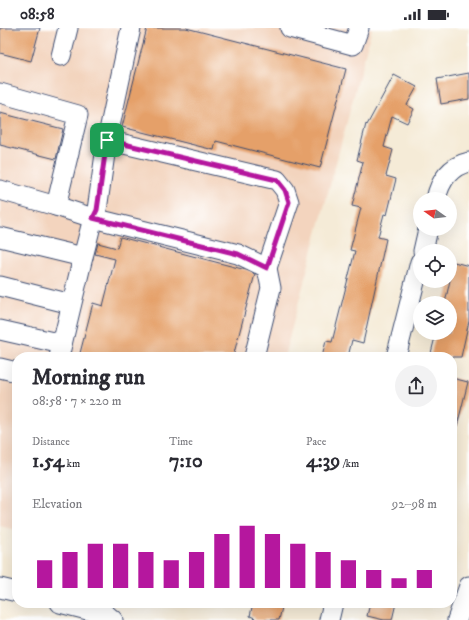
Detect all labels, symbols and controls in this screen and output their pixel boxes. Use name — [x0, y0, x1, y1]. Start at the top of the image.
text: 08:58 — [20, 5, 54, 24]
pin — [90, 123, 124, 157]
icon: arrive — [96, 129, 118, 151]
north arrow — [413, 192, 457, 236]
map controls — [413, 192, 457, 340]
button: locate — [413, 244, 457, 288]
button: layers — [413, 296, 457, 340]
text: Morning run — [32, 364, 145, 391]
button: share — [395, 365, 437, 407]
text: 08:58 · 7 × 220 m — [32, 393, 121, 409]
text: Distance — [32, 435, 70, 449]
text: Time — [169, 435, 193, 449]
text: Pace — [306, 435, 326, 449]
text: 1.54 — [32, 449, 64, 474]
text: 7:10 — [169, 449, 203, 474]
text: 4:39 — [306, 449, 340, 474]
text: km — [64, 457, 80, 471]
text: /km — [340, 457, 359, 471]
text: Elevation — [32, 496, 82, 512]
text: 92–98 m — [392, 496, 437, 512]

